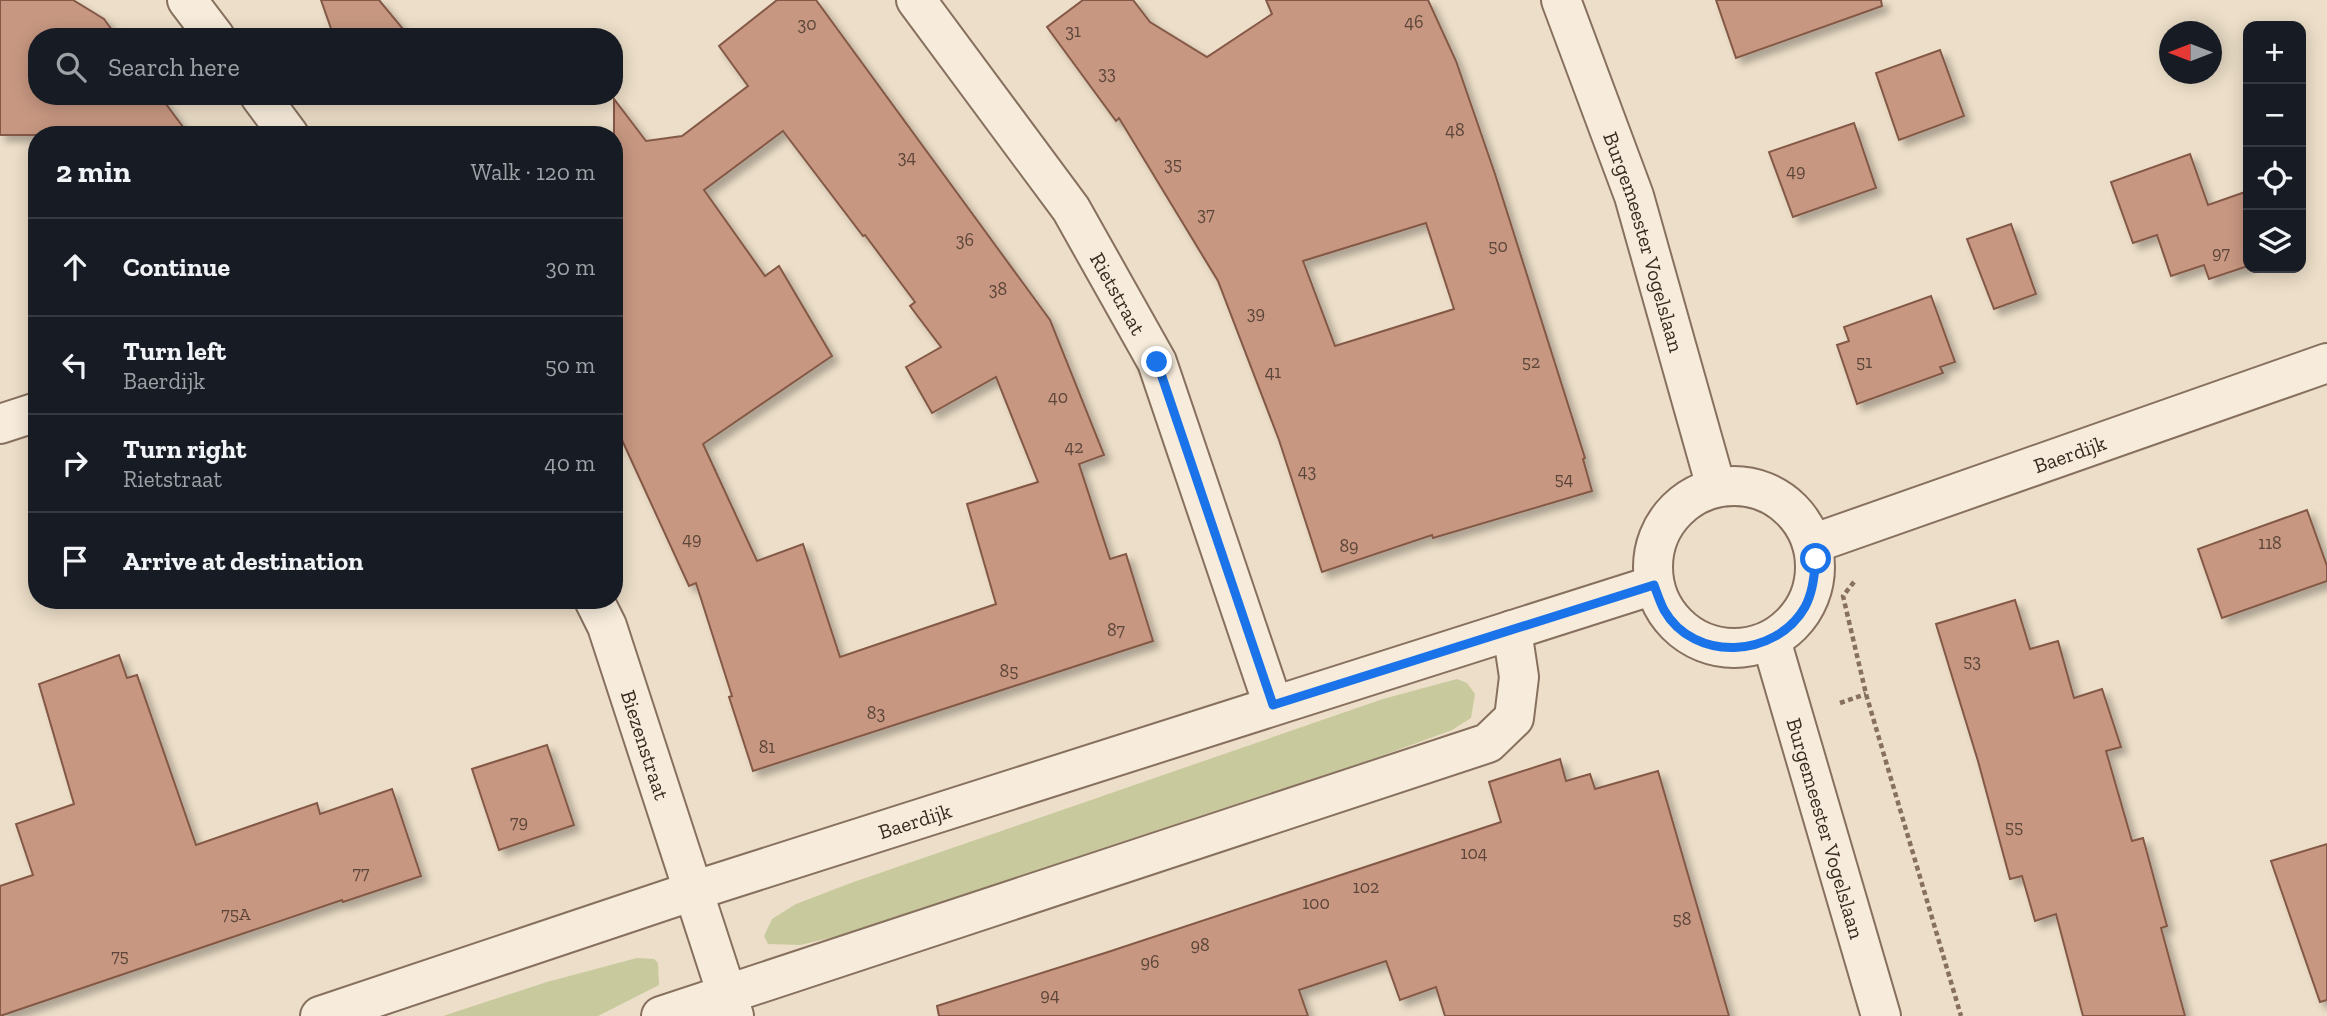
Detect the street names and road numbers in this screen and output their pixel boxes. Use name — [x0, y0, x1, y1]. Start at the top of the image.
street label: Burgemeester Vogelslaan — [1599, 128, 1690, 355]
street label: Rietstraat — [1085, 248, 1152, 339]
street label: Baerdijk — [2030, 429, 2109, 478]
street label: Biezenstraat — [616, 687, 675, 803]
street label: Burgemeester Vogelslaan — [1782, 715, 1870, 942]
street label: Baerdijk — [875, 797, 954, 844]

